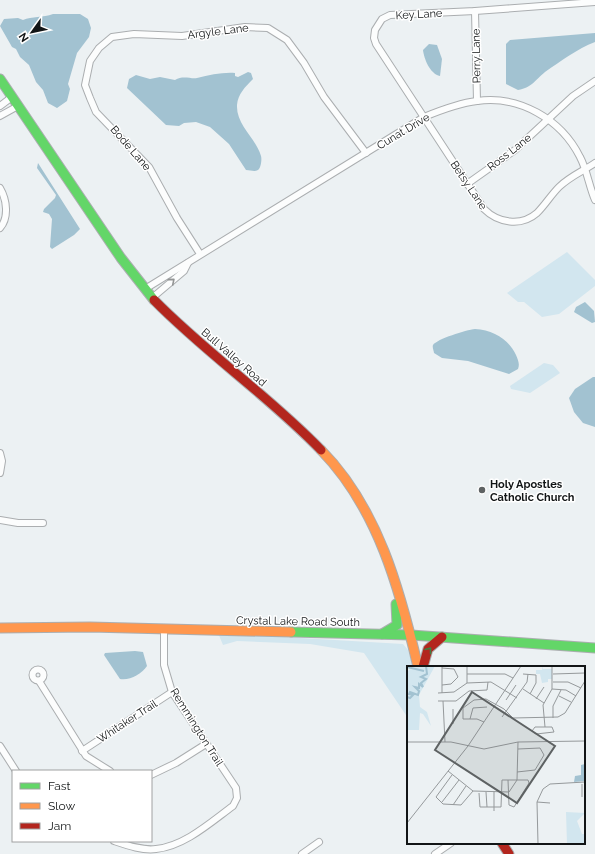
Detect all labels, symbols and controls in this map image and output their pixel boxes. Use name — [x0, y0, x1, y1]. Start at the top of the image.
street label: Key Lane — [395, 7, 443, 22]
north arrow — [12, 12, 52, 52]
street label: Argyle Lane — [187, 21, 250, 42]
street label: Perry Lane — [470, 28, 483, 83]
text: N — [16, 30, 32, 44]
street label: Cunat Drive — [375, 110, 432, 152]
street label: Bode Lane — [108, 123, 154, 174]
street label: Ross Lane — [485, 131, 534, 174]
street label: Betsy Lane — [447, 158, 490, 213]
one-way arrow — [167, 279, 174, 286]
street label: Bull Valley Road — [198, 326, 269, 389]
place label: Holy Apostles Catholic Church — [490, 478, 575, 504]
marker: Holy Apostles Catholic Church — [477, 485, 487, 495]
street label: Crystal Lake Road South — [236, 614, 360, 629]
one-way arrow — [424, 647, 431, 655]
inset map — [407, 666, 585, 844]
street label: Remmington Trail — [167, 686, 226, 769]
street label: Whitaker Trail — [95, 697, 160, 746]
legend — [12, 770, 152, 842]
text: Fast — [48, 779, 71, 793]
text: Slow — [48, 799, 75, 813]
text: Jam — [48, 819, 71, 833]

